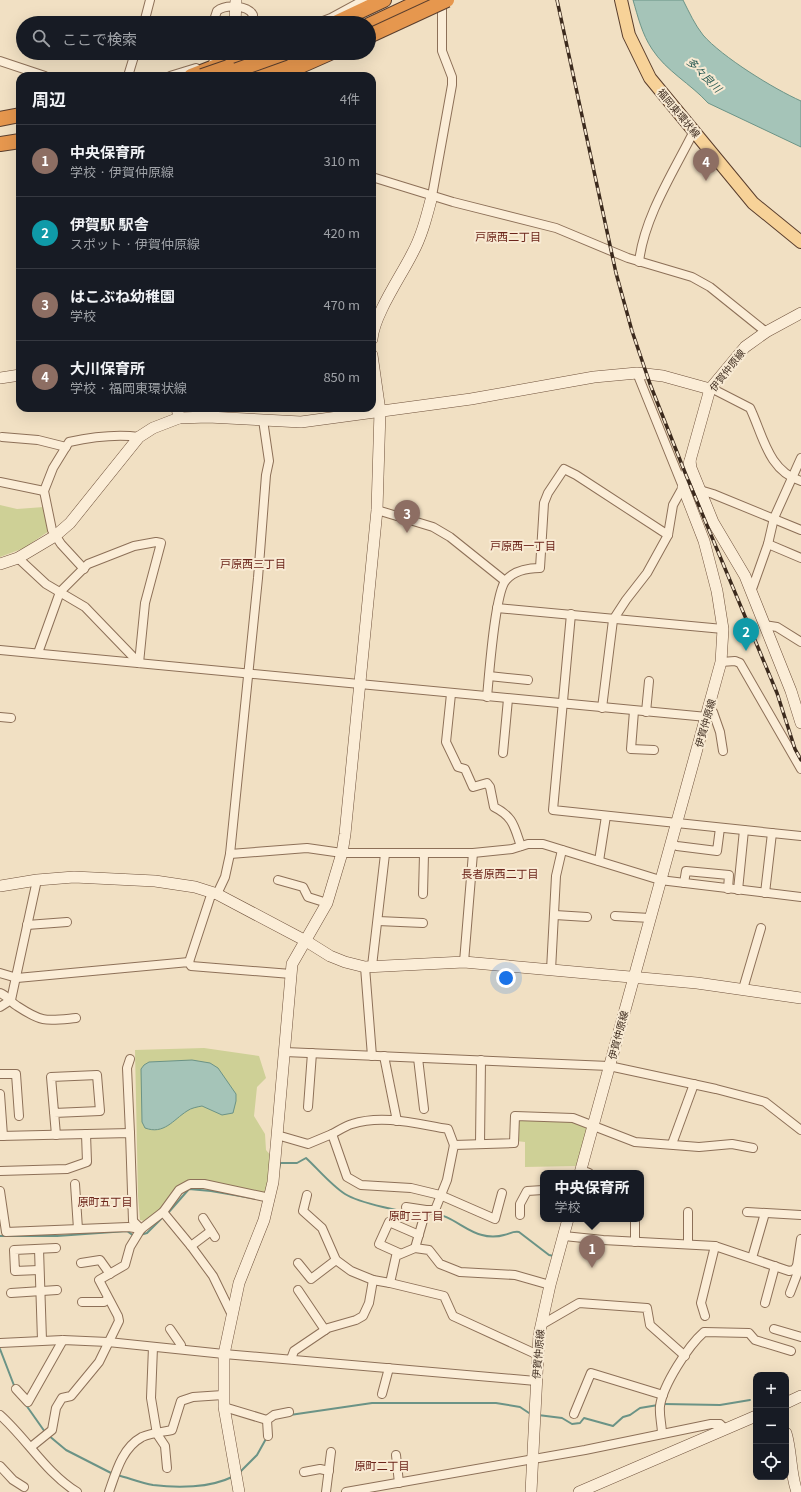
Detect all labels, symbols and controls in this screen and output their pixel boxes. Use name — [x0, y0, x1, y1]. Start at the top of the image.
search box — [16, 16, 376, 60]
icon: search — [30, 27, 52, 49]
text: ここで検索 — [62, 28, 137, 49]
water label: 多々良川 — [683, 53, 727, 96]
street label: 福岡東環状線 — [654, 85, 704, 140]
text: 周辺 — [32, 86, 66, 111]
text: 4件 — [340, 89, 360, 108]
text: 中央保育所 — [70, 141, 145, 162]
pin: 4 — [693, 148, 719, 181]
text: 1 — [41, 151, 49, 170]
text: 310 m — [323, 151, 360, 170]
text: 学校 · 伊賀仲原線 — [70, 162, 174, 181]
text: 伊賀駅 駅舎 — [70, 213, 148, 234]
text: 2 — [41, 223, 49, 242]
text: 420 m — [323, 223, 360, 242]
district label: 戸原西二丁目 — [475, 228, 541, 244]
text: スポット · 伊賀仲原線 — [70, 234, 200, 253]
text: はこぶね幼稚園 — [70, 285, 175, 306]
text: 3 — [41, 295, 49, 314]
text: 470 m — [323, 295, 360, 314]
text: 学校 — [70, 306, 96, 325]
street label: 伊賀仲原線 — [705, 345, 748, 394]
text: 大川保育所 — [70, 357, 145, 378]
text: 4 — [41, 367, 49, 386]
text: 850 m — [323, 367, 360, 386]
text: 学校 · 福岡東環状線 — [70, 378, 187, 397]
pin: 3 — [394, 500, 420, 533]
district label: 戸原西一丁目 — [490, 537, 556, 553]
district label: 戸原西三丁目 — [220, 555, 286, 571]
pin: 2 — [733, 618, 759, 651]
street label: 伊賀仲原線 — [690, 697, 719, 749]
district label: 長者原西二丁目 — [462, 865, 539, 881]
your location — [496, 968, 516, 988]
street label: 伊賀仲原線 — [604, 1009, 631, 1061]
popup — [540, 1170, 644, 1222]
text: 中央保育所 — [554, 1176, 630, 1197]
district label: 原町五丁目 — [78, 1193, 133, 1209]
text: 学校 — [554, 1197, 581, 1216]
district label: 原町三丁目 — [389, 1207, 444, 1223]
pin: 1 — [579, 1235, 605, 1268]
street label: 伊賀仲原線 — [528, 1328, 547, 1380]
map controls — [753, 1372, 789, 1480]
button: + — [753, 1372, 789, 1408]
button: − — [753, 1408, 789, 1444]
button: locate — [753, 1444, 789, 1480]
district label: 原町二丁目 — [355, 1457, 410, 1473]

